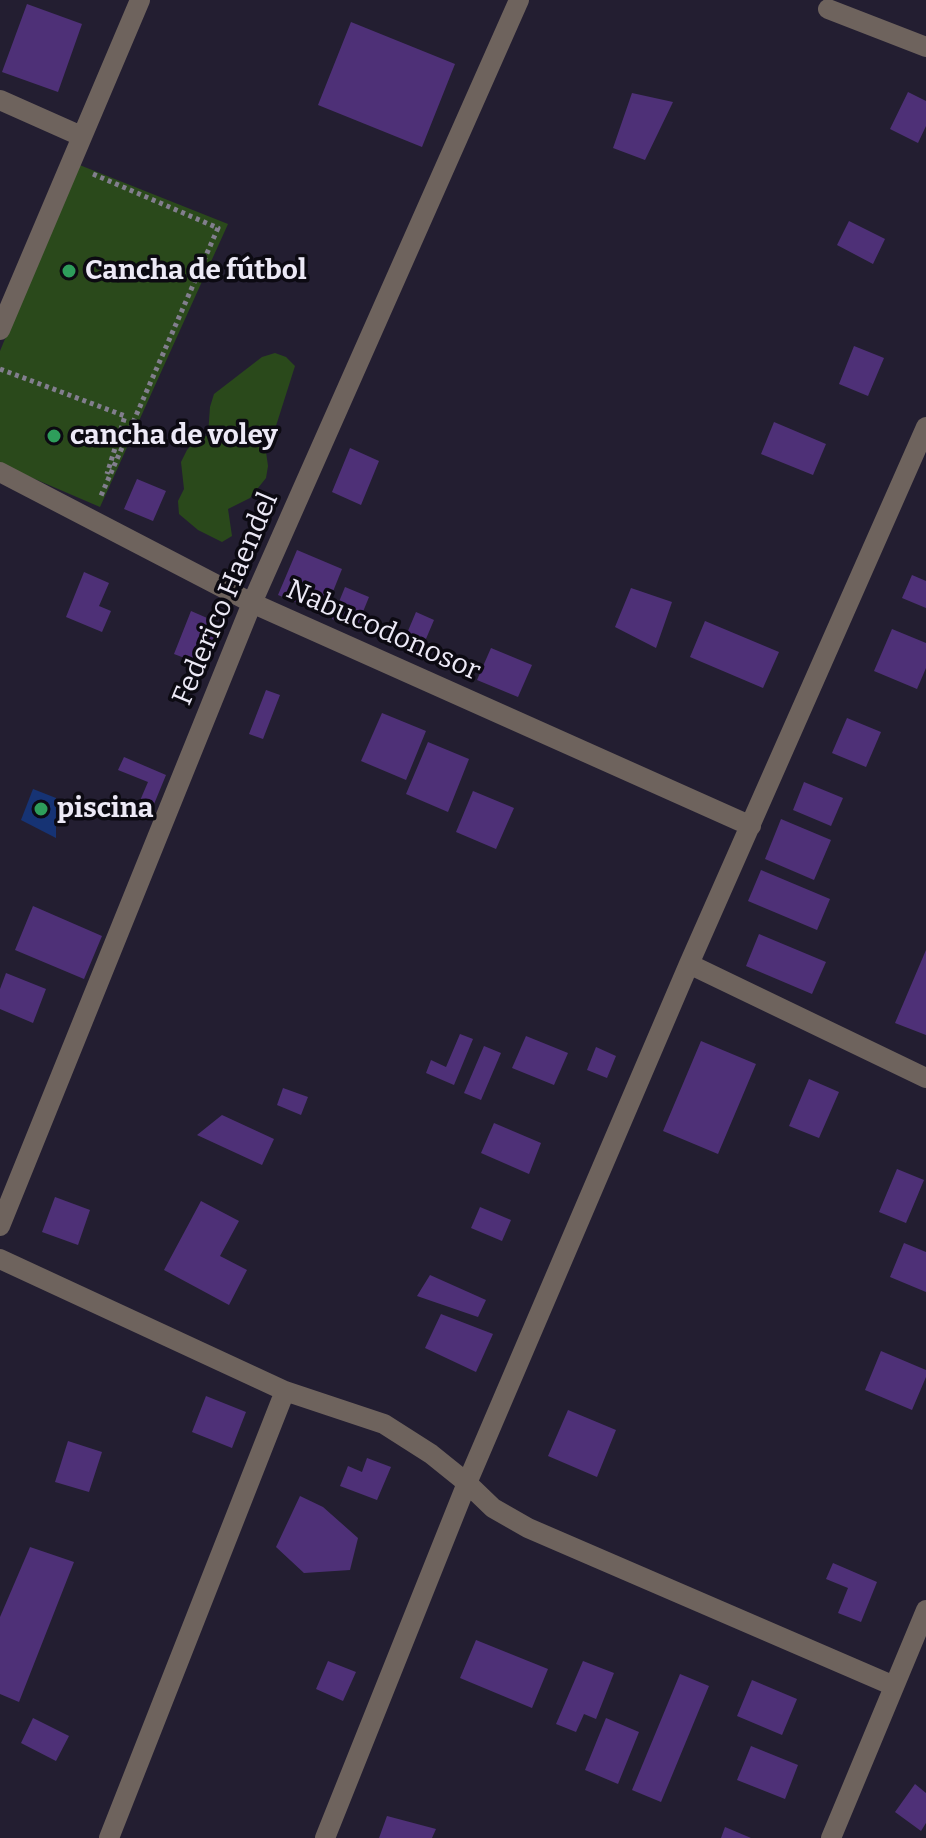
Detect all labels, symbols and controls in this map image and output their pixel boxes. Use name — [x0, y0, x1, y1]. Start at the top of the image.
place label: Cancha de fútbol — [85, 254, 307, 288]
marker: Cancha de fútbol — [60, 262, 78, 280]
place label: cancha de voley — [70, 419, 278, 453]
marker: cancha de voley — [45, 427, 63, 445]
street label: Federico Haendel — [166, 488, 286, 710]
street label: Nabucodonosor — [281, 573, 485, 689]
place label: piscina — [57, 792, 153, 826]
marker: piscina — [32, 800, 50, 818]

